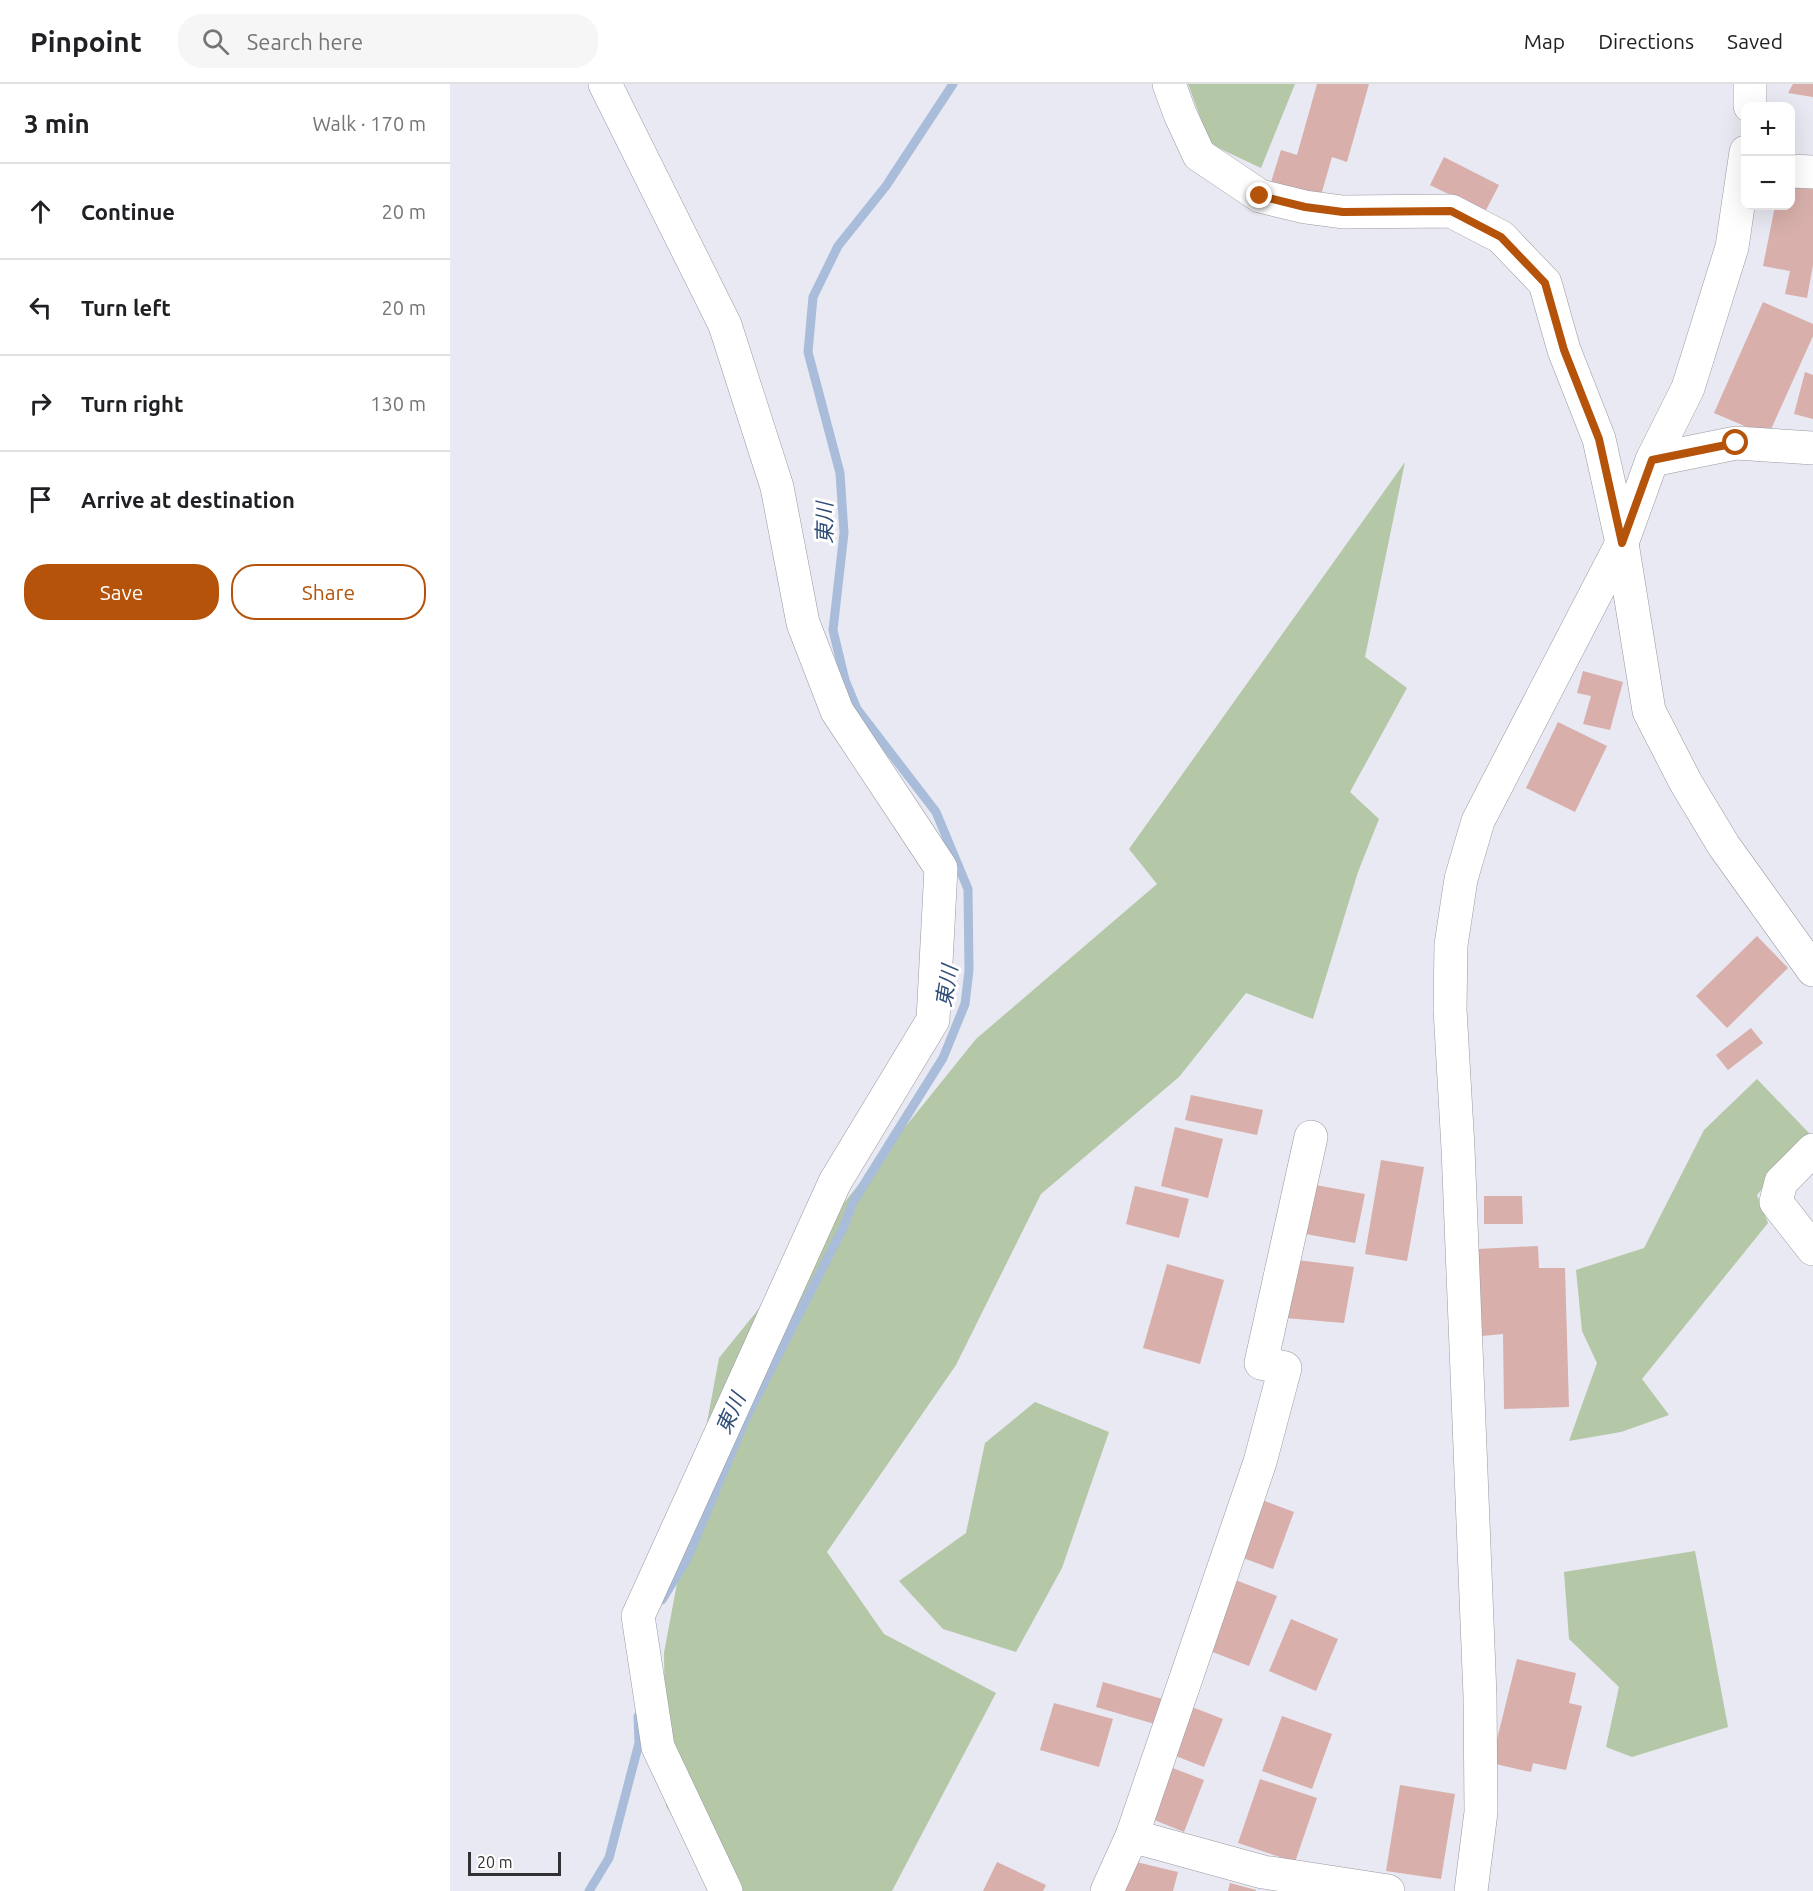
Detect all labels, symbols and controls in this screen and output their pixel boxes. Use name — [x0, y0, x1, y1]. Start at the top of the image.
search box — [178, 14, 598, 68]
icon: search — [199, 25, 232, 58]
text: Pinpoint — [30, 26, 142, 57]
text: Search here — [247, 29, 363, 54]
text: Map — [1524, 29, 1565, 53]
text: Directions — [1598, 29, 1694, 53]
text: Saved — [1727, 29, 1783, 53]
map controls — [1741, 102, 1795, 210]
button: + — [1741, 102, 1795, 156]
text: 3 min — [24, 109, 90, 138]
text: Walk · 170 m — [313, 112, 426, 135]
button: − — [1741, 156, 1795, 210]
route end — [1246, 182, 1272, 208]
icon: ahead — [24, 195, 57, 228]
text: Continue — [81, 199, 175, 224]
text: 20 m — [382, 200, 426, 223]
icon: left — [24, 291, 57, 324]
text: Turn left — [81, 295, 171, 320]
text: 20 m — [382, 296, 426, 319]
icon: right — [24, 387, 57, 420]
text: Turn right — [81, 391, 183, 416]
text: 130 m — [370, 392, 426, 415]
route start — [1722, 429, 1748, 455]
icon: arrive — [24, 483, 57, 516]
text: Arrive at destination — [81, 487, 295, 512]
water label: 東川 — [812, 500, 836, 544]
button: Save — [24, 564, 219, 620]
button: Share — [231, 564, 426, 620]
water label: 東川 — [931, 961, 961, 1009]
water label: 東川 — [710, 1387, 750, 1437]
scale bar — [468, 1849, 561, 1876]
text: 20 m — [477, 1853, 513, 1871]

